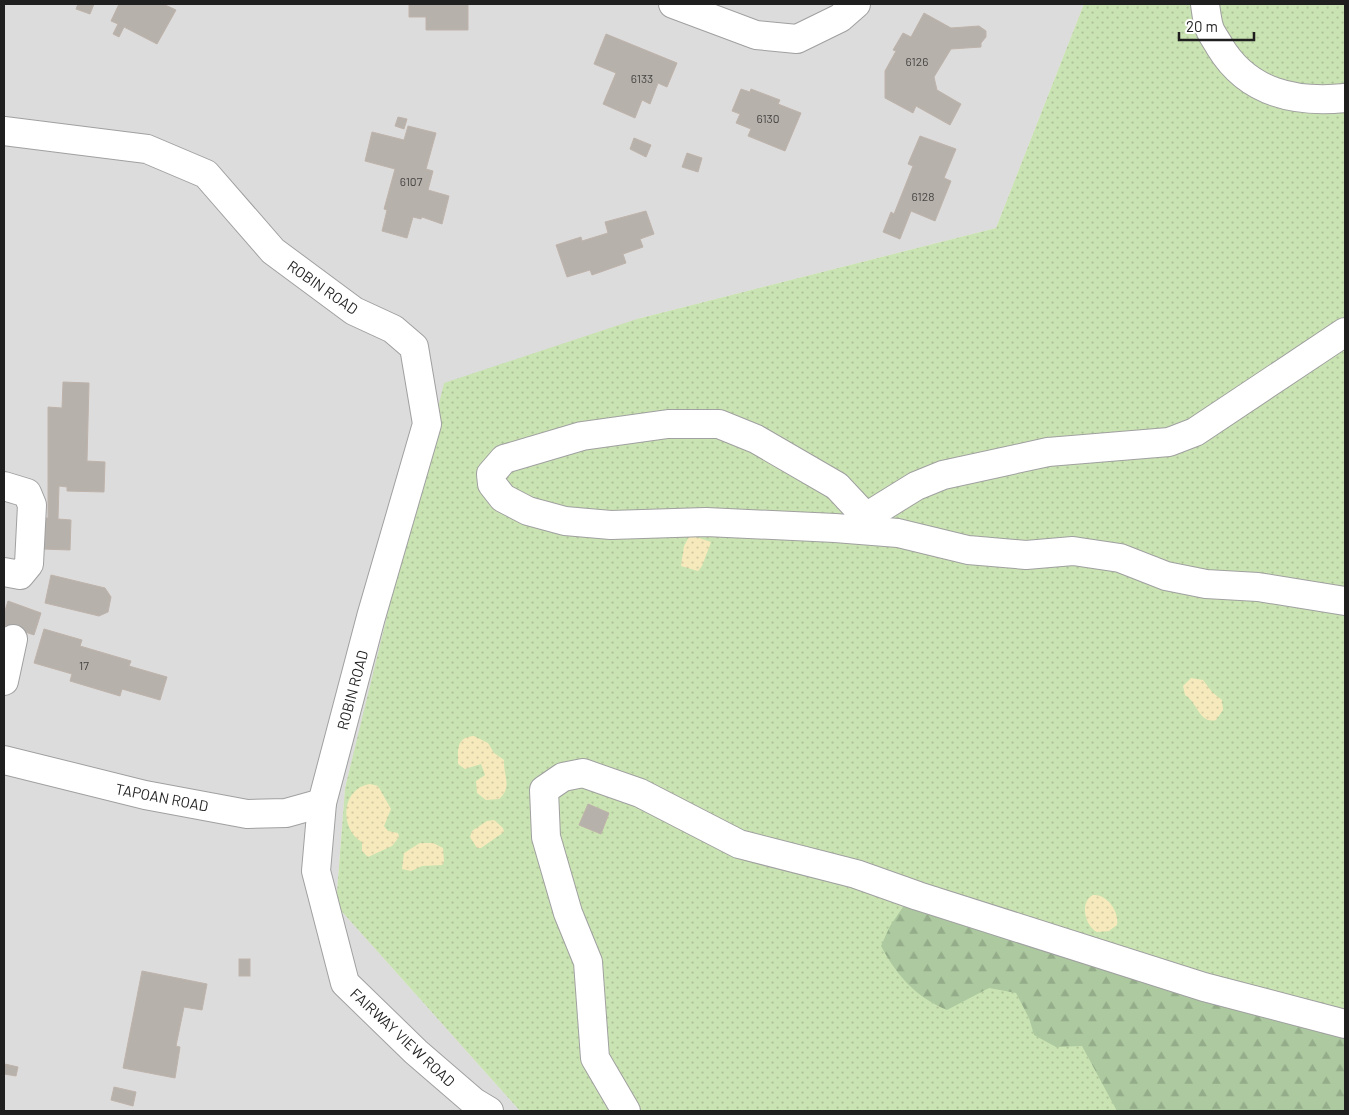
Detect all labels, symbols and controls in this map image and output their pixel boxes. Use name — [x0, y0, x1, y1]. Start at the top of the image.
scale bar — [1179, 10, 1254, 42]
text: 20 m — [1186, 17, 1218, 35]
house number: 6126 — [906, 54, 928, 68]
house number: 6133 — [631, 71, 653, 85]
house number: 6130 — [756, 111, 780, 125]
house number: 6107 — [400, 174, 423, 188]
house number: 6128 — [912, 189, 934, 203]
street label: ROBIN ROAD — [284, 256, 362, 318]
street label: ROBIN ROAD — [333, 648, 371, 732]
house number: 17 — [79, 658, 89, 672]
street label: TAPOAN ROAD — [114, 779, 210, 815]
street label: FAIRWAY VIEW ROAD — [347, 984, 459, 1090]

